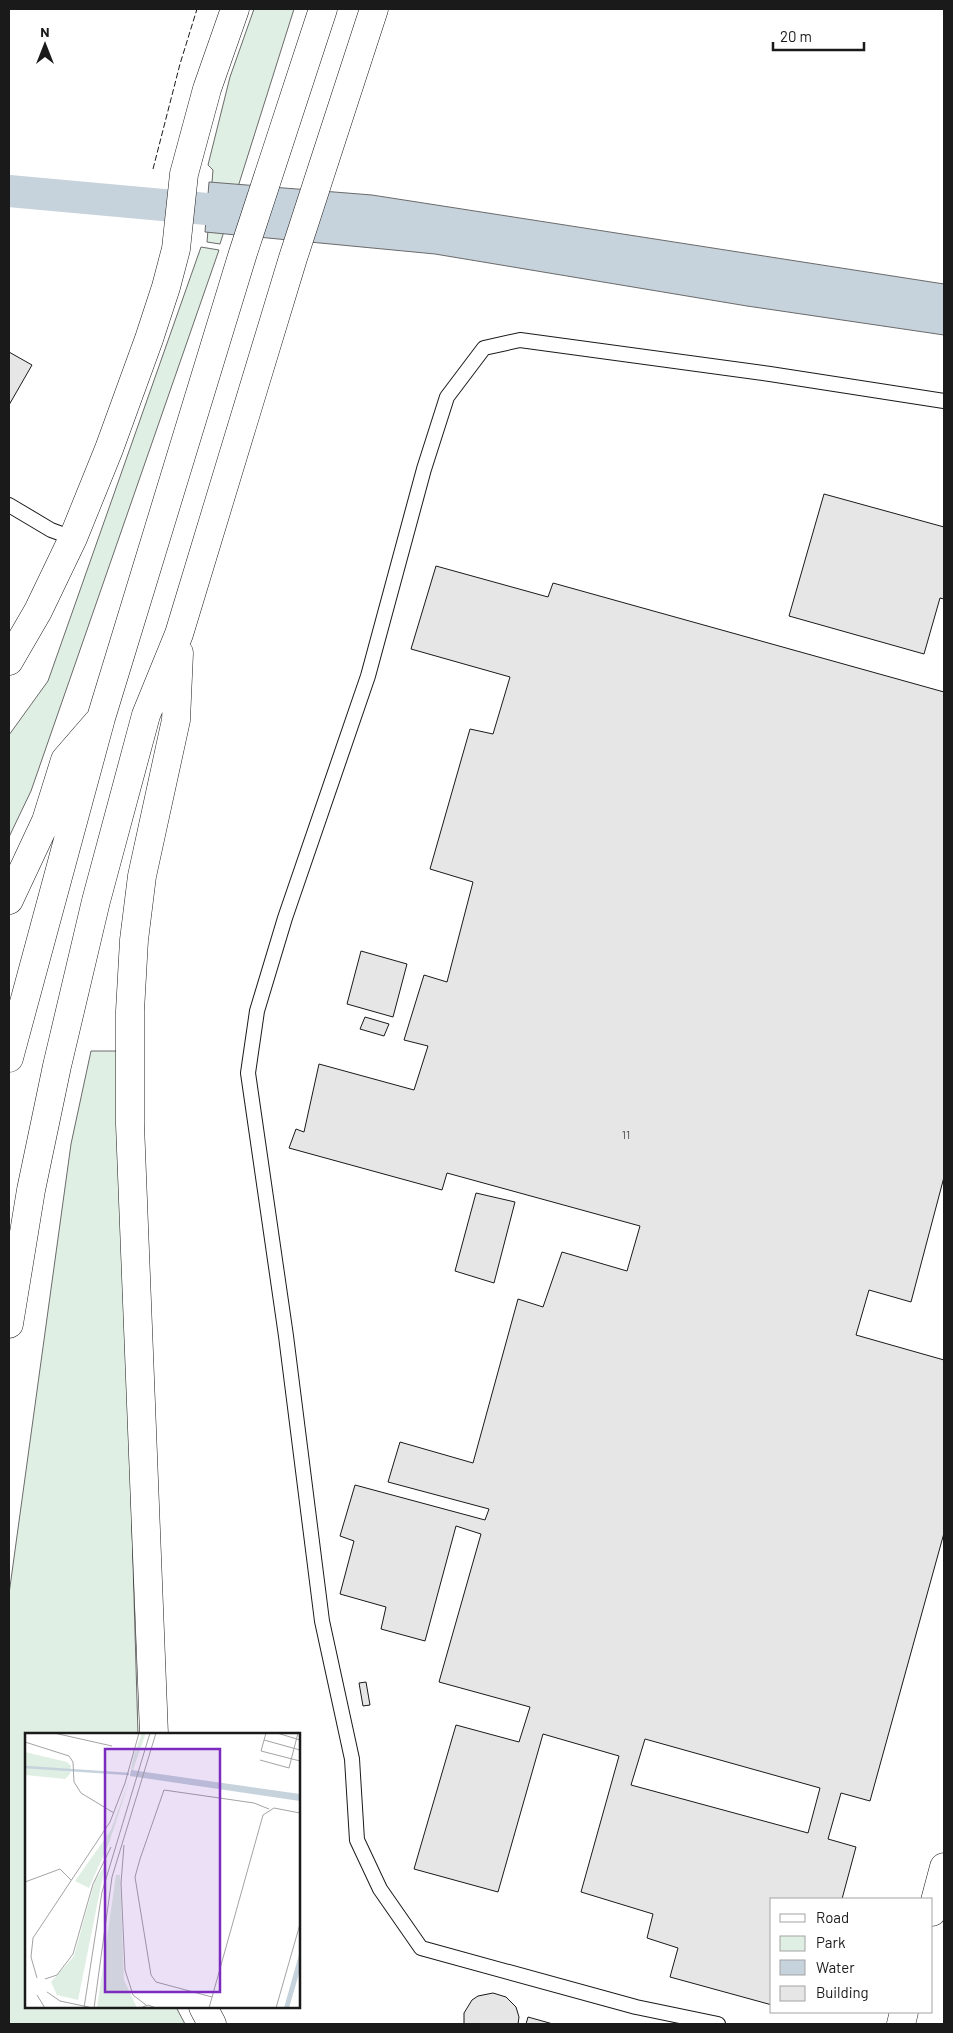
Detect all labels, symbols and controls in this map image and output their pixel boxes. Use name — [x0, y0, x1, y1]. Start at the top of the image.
north arrow — [20, 20, 70, 70]
scale bar — [773, 20, 864, 52]
text: N — [40, 23, 50, 40]
text: 20 m — [780, 27, 812, 45]
house number: 11 — [622, 1127, 630, 1141]
inset map — [25, 1733, 300, 2008]
legend — [770, 1898, 933, 2013]
text: Road — [816, 1908, 849, 1926]
text: Park — [816, 1933, 846, 1951]
text: Water — [816, 1958, 855, 1976]
text: Building — [816, 1983, 869, 2001]

